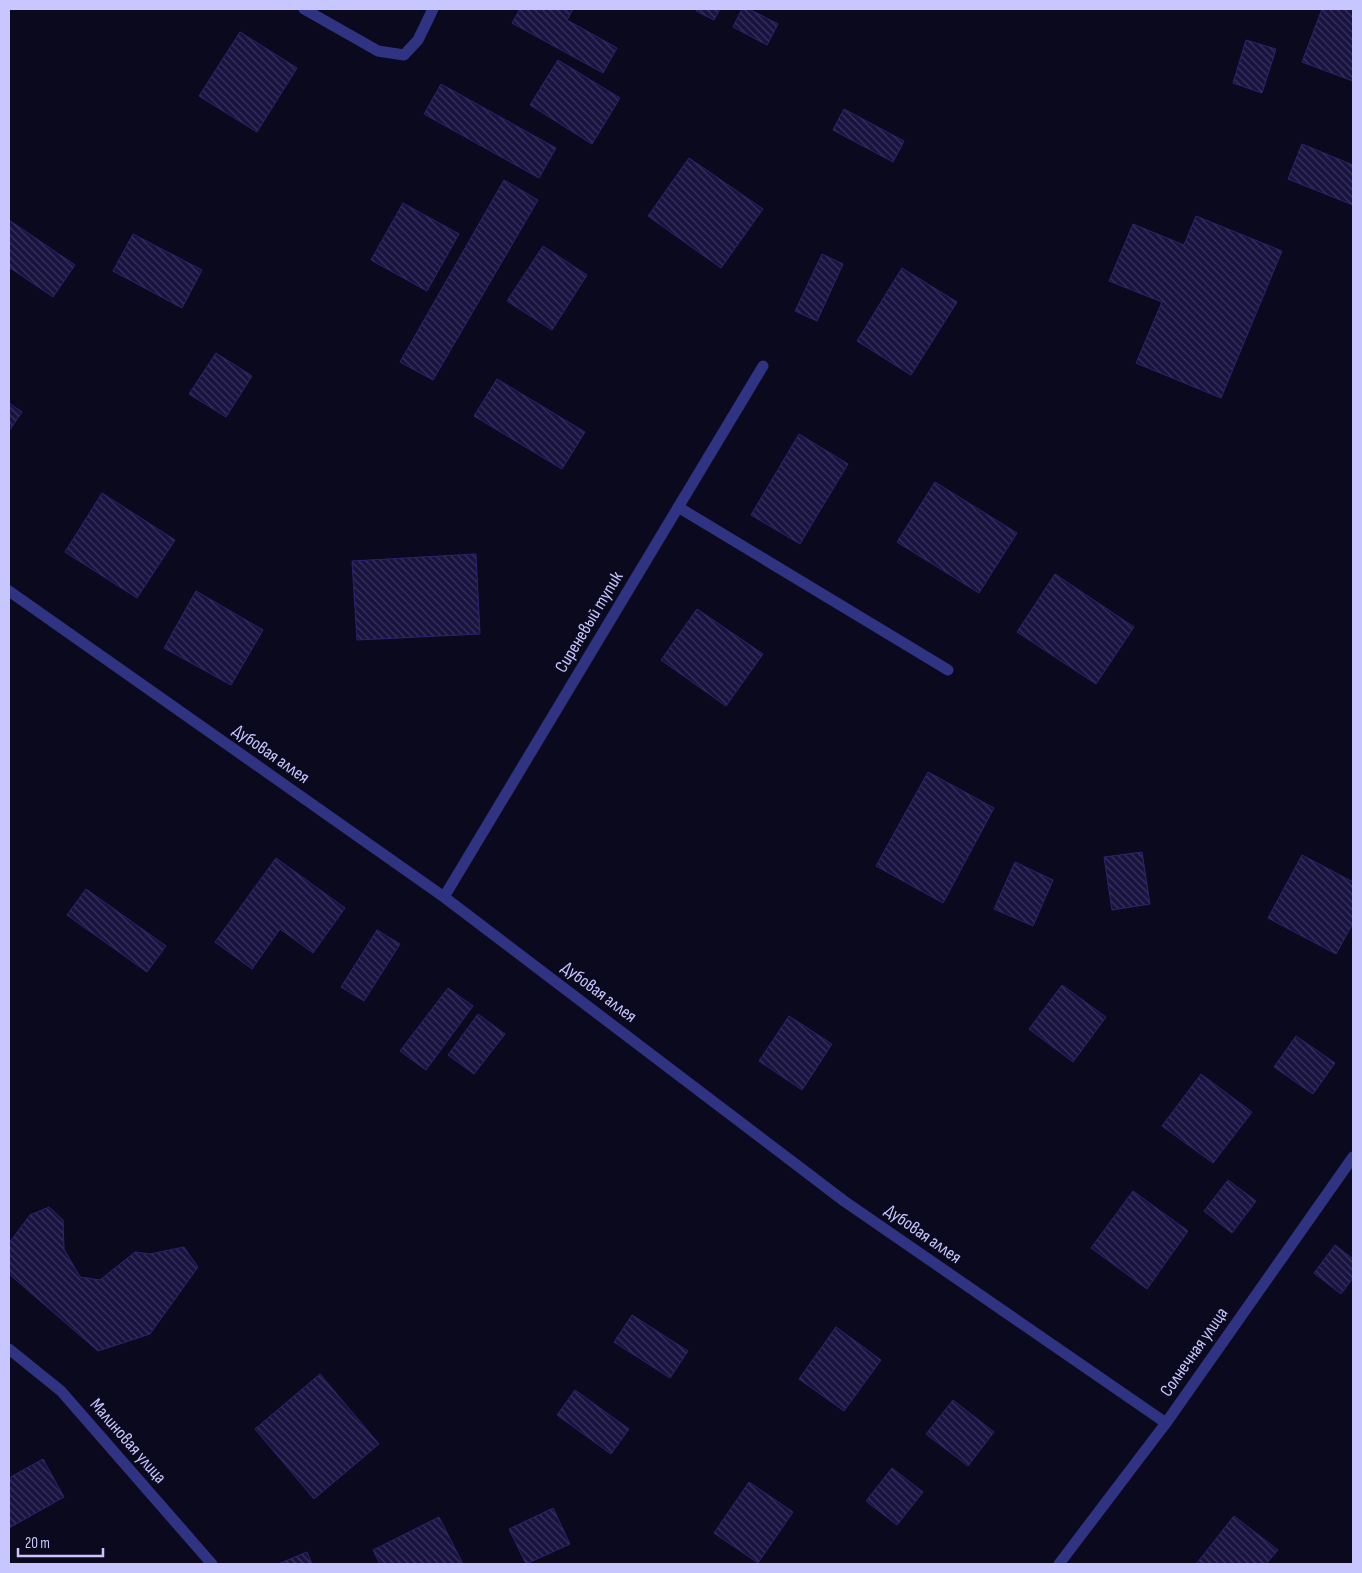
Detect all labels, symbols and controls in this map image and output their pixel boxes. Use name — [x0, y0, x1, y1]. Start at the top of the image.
street label: Сиреневый тупик — [551, 567, 628, 676]
street label: Дубовая аллея — [229, 720, 313, 788]
street label: Дубовая аллея — [557, 957, 641, 1027]
street label: Дубовая аллея — [881, 1200, 965, 1268]
street label: Солнечная улица — [1156, 1303, 1232, 1401]
street label: Малиновая улица — [85, 1394, 171, 1488]
scale bar — [18, 1526, 102, 1558]
text: 20 m — [25, 1534, 50, 1553]

